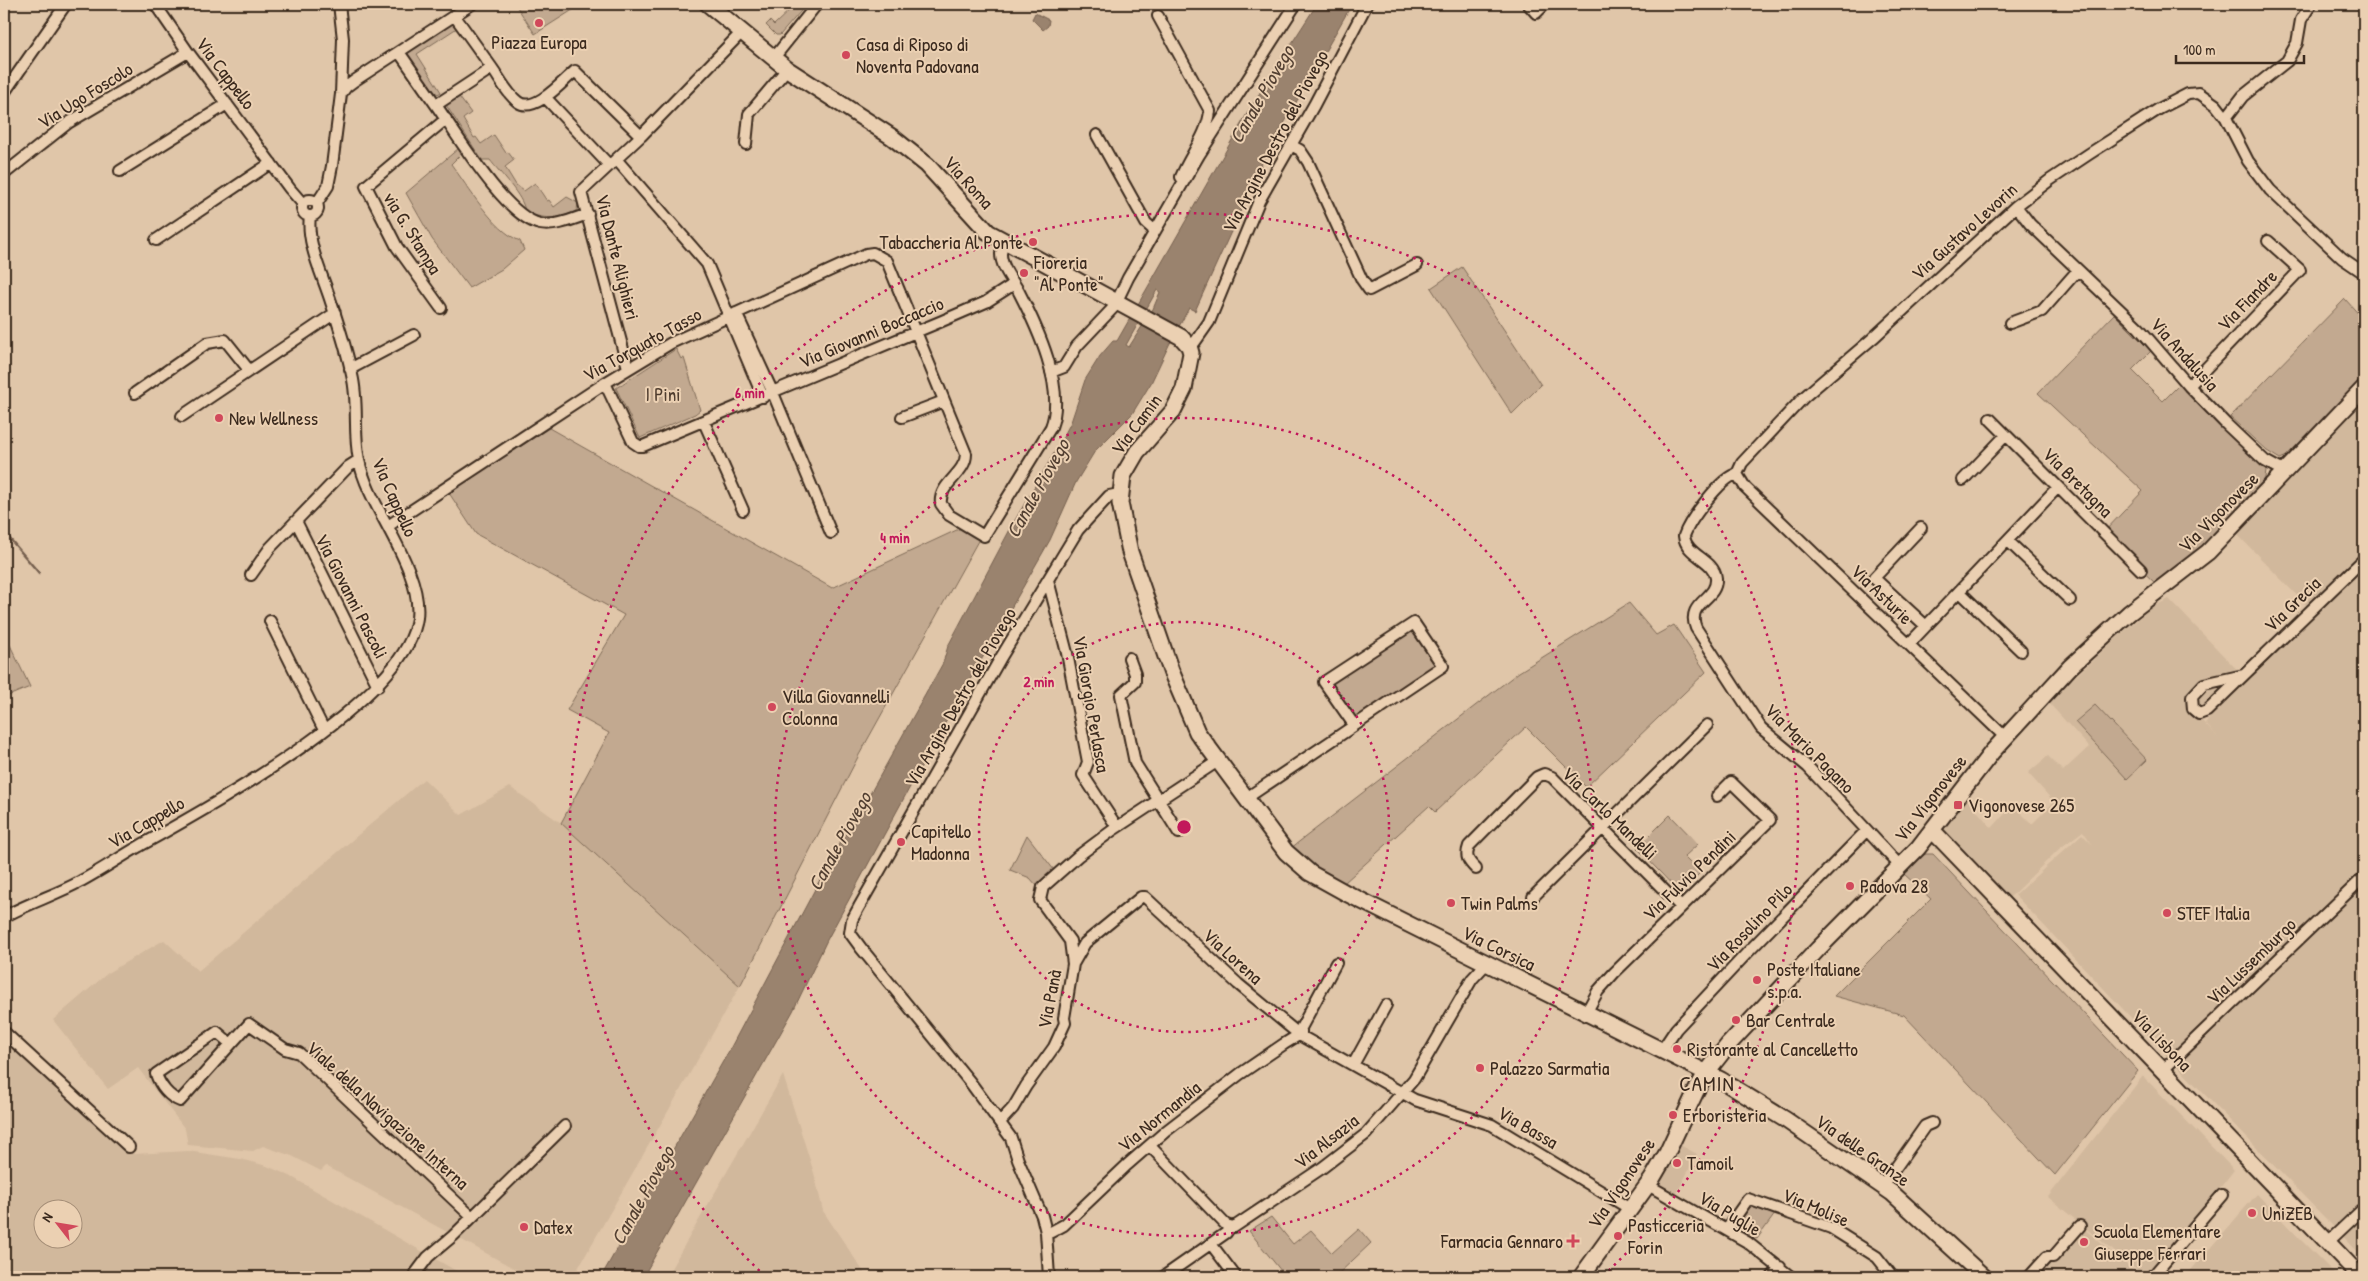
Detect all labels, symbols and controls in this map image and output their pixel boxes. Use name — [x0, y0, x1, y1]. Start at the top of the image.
marker: Piazza Europa — [533, 17, 545, 29]
place label: Piazza Europa — [491, 29, 587, 55]
place label: Casa di Riposo di Noventa Padovana — [856, 31, 979, 79]
street label: Via Cappello — [190, 32, 262, 115]
scale bar — [2176, 32, 2303, 64]
water label: Canale Piovego — [1222, 39, 1302, 148]
text: 100 m — [2183, 39, 2216, 60]
street label: Via Argine Destro del Piovego — [1216, 45, 1334, 237]
marker: Casa di Riposo di Noventa Padovana — [840, 49, 852, 61]
street label: Via Ugo Foscolo — [33, 55, 138, 135]
street label: Via Roma — [938, 150, 1000, 215]
street label: Via Gustavo Levorin — [1905, 176, 2023, 286]
street label: via G. Stampa — [377, 187, 449, 280]
street label: Via Dante Alighieri — [590, 191, 646, 323]
place label: Tabaccheria Al Ponte — [880, 229, 1023, 255]
marker: Tabaccheria Al Ponte — [1027, 236, 1039, 248]
place label: Fioreria "Al Ponte" — [1033, 249, 1104, 297]
street label: Via Fiandre — [2211, 263, 2283, 337]
marker: Fioreria "Al Ponte" — [1018, 267, 1030, 279]
street label: Via Giovanni Boccaccio — [795, 290, 948, 374]
street label: Via Torquato Tasso — [578, 301, 706, 387]
street label: Via Andalusia — [2145, 311, 2226, 397]
park label: I Pini — [645, 381, 681, 407]
text: 6 min — [735, 382, 765, 403]
street label: Via Camin — [1104, 388, 1168, 460]
place label: New Wellness — [229, 405, 318, 431]
marker: New Wellness — [213, 412, 225, 424]
water label: Canale Piovego — [999, 432, 1077, 543]
street label: Via Bretagna — [2037, 441, 2119, 523]
street label: Via Cappello — [366, 453, 424, 541]
street label: Via Vigonovese — [2172, 466, 2264, 558]
text: 4 min — [880, 527, 910, 548]
street label: Via Giovanni Pascoli — [309, 529, 395, 663]
street label: Via Asturie — [1845, 558, 1919, 630]
street label: Via Grecia — [2258, 570, 2327, 638]
street label: Via Argine Destro del Piovego — [898, 602, 1022, 791]
street label: Via Giorgio Perlasca — [1067, 634, 1117, 775]
text: 2 min — [1024, 671, 1055, 692]
place label: Villa Giovannelli Colonna — [782, 683, 890, 731]
street label: Via Mario Pagano — [1759, 697, 1861, 799]
marker: Villa Giovannelli Colonna — [766, 701, 778, 713]
street label: Via Vigonovese — [1888, 749, 1973, 847]
street label: Via Carlo Mandelli — [1556, 761, 1664, 865]
water label: Canale Piovego — [801, 785, 879, 896]
street label: Via Cappello — [103, 790, 189, 854]
place label: Vigonovese 265 — [1968, 792, 2074, 818]
marker: Vigonovese 265 — [1952, 799, 1964, 811]
place label: Capitello Madonna — [911, 818, 972, 866]
centre of rings — [1175, 818, 1193, 836]
street label: Via Fulvio Pendini — [1637, 824, 1741, 926]
marker: Capitello Madonna — [895, 836, 907, 848]
place label: Padova 28 — [1860, 873, 1928, 899]
street label: Via Rosolino Pilo — [1700, 877, 1798, 977]
marker: Padova 28 — [1844, 880, 1856, 892]
place label: Twin Palms — [1461, 890, 1538, 916]
marker: Twin Palms — [1445, 897, 1457, 909]
place label: STEF Italia — [2177, 900, 2250, 926]
marker: STEF Italia — [2161, 907, 2173, 919]
street label: Via Lussemburgo — [2200, 911, 2302, 1010]
street label: Via Corsica — [1458, 919, 1540, 977]
street label: Via Lorena — [1197, 922, 1269, 990]
place label: Poste Italiane s.p.a. — [1767, 956, 1861, 1004]
street label: Via Panà — [1031, 967, 1068, 1031]
marker: Poste Italiane s.p.a. — [1751, 974, 1763, 986]
street label: Via Lisbona — [2126, 1003, 2198, 1077]
place label: Bar Centrale — [1746, 1007, 1836, 1033]
marker: Bar Centrale — [1730, 1014, 1742, 1026]
street label: Viale della Navigazione Interna — [301, 1035, 475, 1196]
place label: Ristorante al Cancelletto — [1687, 1036, 1858, 1062]
marker: Ristorante al Cancelletto — [1671, 1043, 1683, 1055]
place label: Palazzo Sarmatia — [1490, 1055, 1610, 1081]
marker: Palazzo Sarmatia — [1474, 1062, 1486, 1074]
district label: CAMIN — [1679, 1069, 1735, 1098]
street label: Via Normandia — [1112, 1074, 1206, 1158]
street label: Via Bassa — [1493, 1099, 1564, 1155]
place label: Erboristeria — [1683, 1102, 1767, 1128]
street label: Via Alsazia — [1288, 1107, 1364, 1175]
street label: Via delle Granze — [1810, 1108, 1916, 1192]
marker: Erboristeria — [1667, 1109, 1679, 1121]
street label: Via Vigonovese — [1581, 1132, 1661, 1233]
water label: Canale Piovego — [604, 1139, 682, 1250]
place label: Tamoil — [1687, 1150, 1734, 1176]
marker: Tamoil — [1671, 1157, 1683, 1169]
street label: Via Molise — [1779, 1181, 1854, 1233]
street label: Via Puglie — [1694, 1184, 1767, 1242]
north arrow — [32, 1198, 82, 1248]
place label: UniZEB — [2262, 1200, 2313, 1226]
marker: UniZEB — [2246, 1207, 2258, 1219]
text: N — [36, 1208, 57, 1225]
place label: Pasticceria Forin — [1627, 1212, 1705, 1260]
place label: Datex — [534, 1214, 573, 1240]
place label: Scuola Elementare Giuseppe Ferrari — [2094, 1218, 2222, 1266]
marker: Datex — [518, 1221, 530, 1233]
place label: Farmacia Gennaro — [1440, 1228, 1563, 1254]
marker: Pasticceria Forin — [1612, 1230, 1624, 1242]
marker: Farmacia Gennaro — [1567, 1235, 1579, 1247]
marker: Scuola Elementare Giuseppe Ferrari — [2078, 1236, 2090, 1248]

